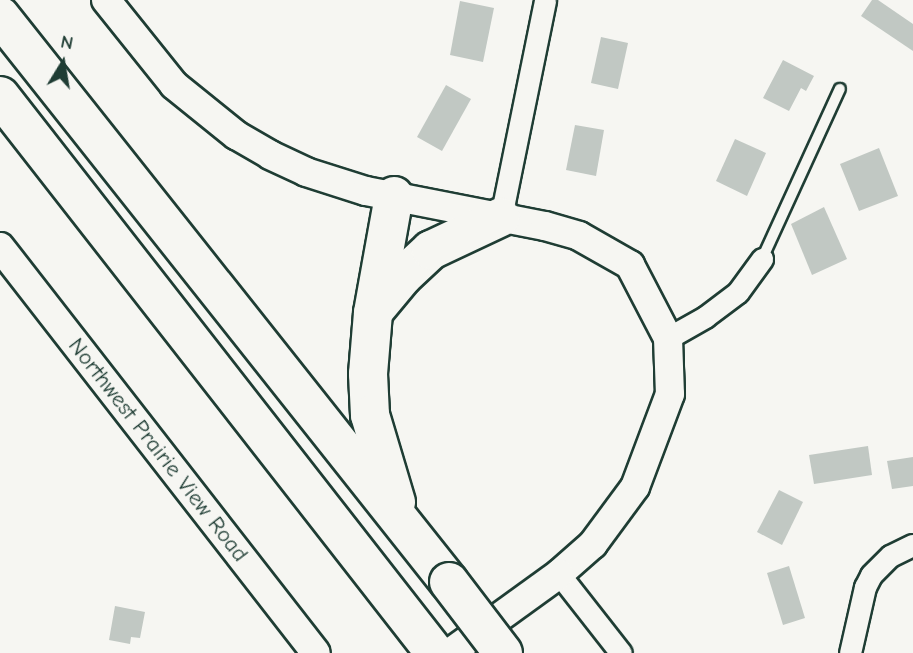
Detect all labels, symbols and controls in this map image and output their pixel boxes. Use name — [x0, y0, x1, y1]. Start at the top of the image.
north arrow — [28, 28, 98, 98]
text: N — [59, 30, 75, 54]
street label: Northwest Prairie View Road — [62, 333, 254, 567]

